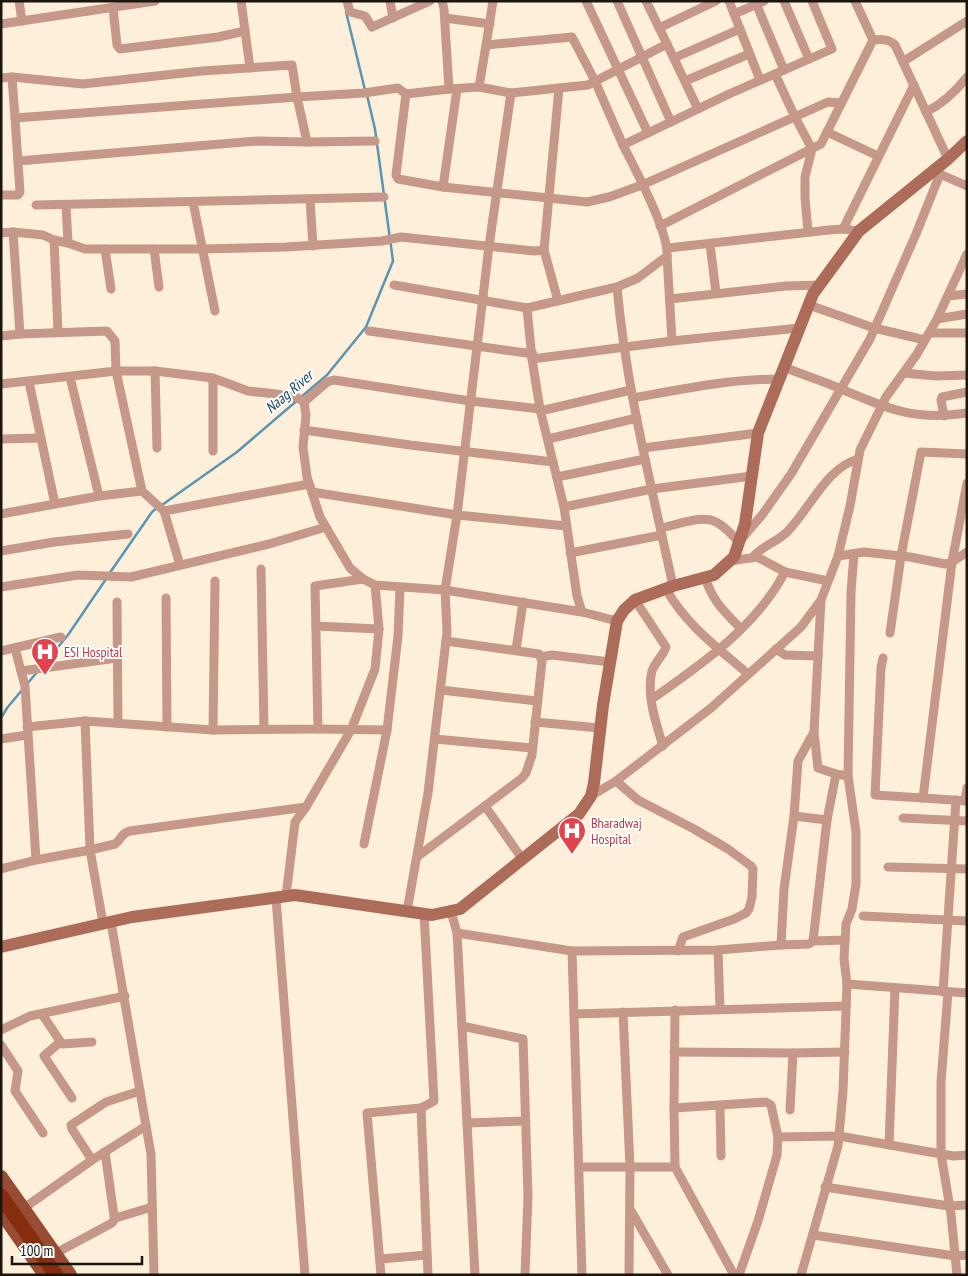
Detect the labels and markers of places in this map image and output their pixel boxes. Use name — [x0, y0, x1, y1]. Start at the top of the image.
hospital icon: ESI Hospital — [30, 637, 60, 676]
place label: ESI Hospital — [64, 643, 123, 661]
place label: Bharadwaj Hospital — [591, 814, 642, 848]
hospital icon: Bharadwaj Hospital — [557, 816, 587, 855]

